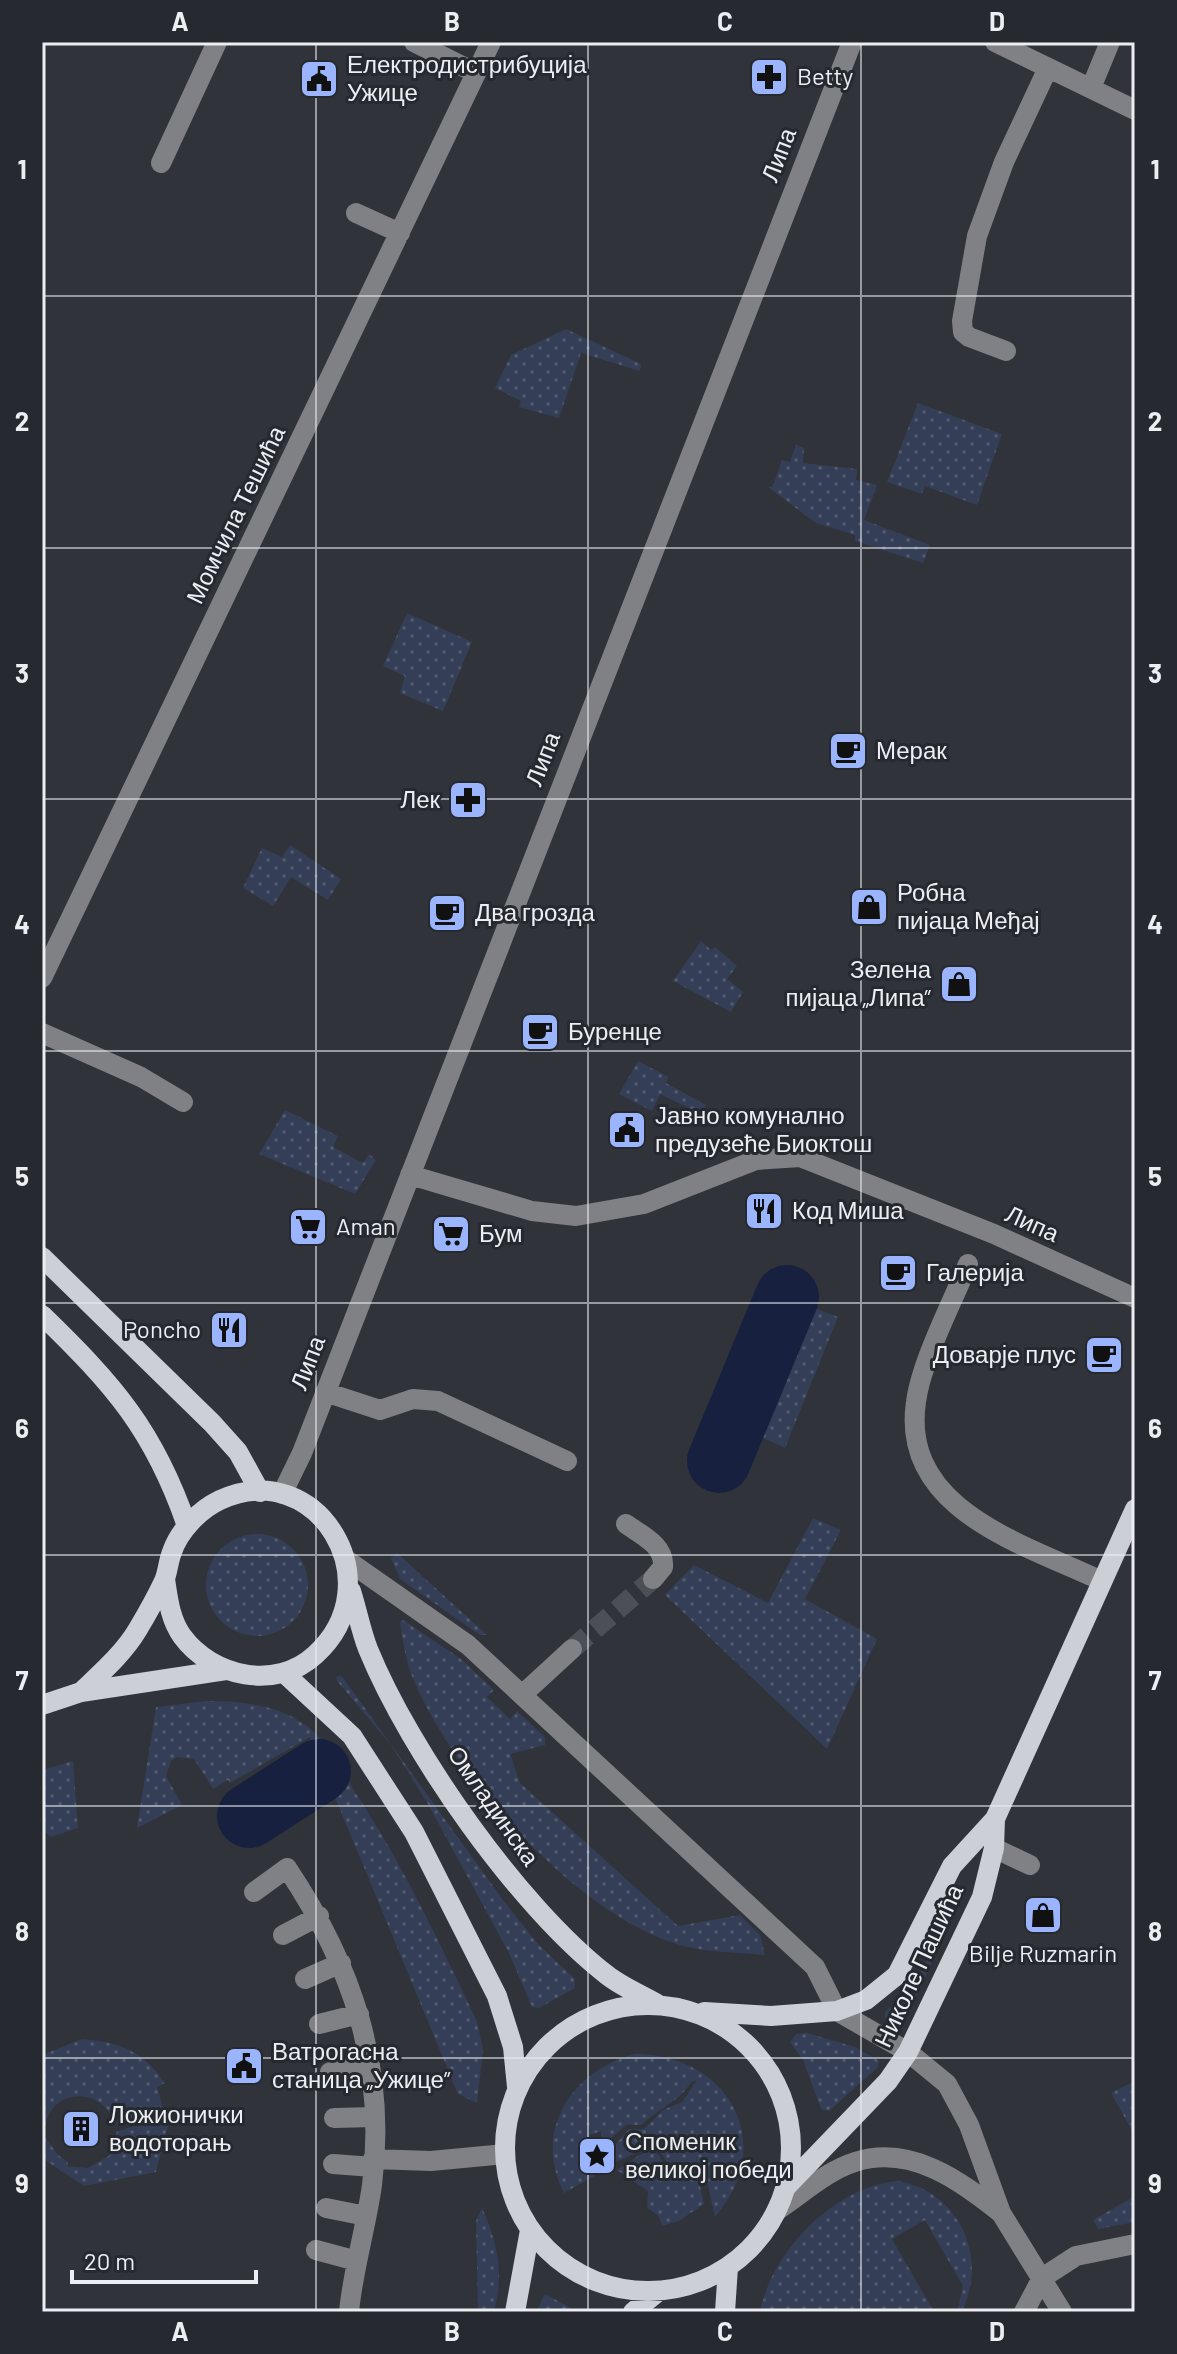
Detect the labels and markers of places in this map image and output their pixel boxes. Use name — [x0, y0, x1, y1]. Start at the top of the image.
place label: Електродистрибуција Ужице — [347, 49, 587, 106]
pharmacy icon: Betty — [748, 56, 790, 98]
public building icon: Електродистрибуција Ужице — [298, 58, 340, 100]
place label: Betty — [797, 61, 853, 90]
cafe icon: Мерак — [827, 730, 869, 772]
place label: Мерак — [876, 735, 947, 764]
pharmacy icon: Лек — [447, 779, 489, 821]
place label: Лек — [400, 784, 440, 813]
place label: Робна пијаца Међај — [897, 877, 1040, 934]
shop icon: Робна пијаца Међај — [848, 886, 890, 928]
cafe icon: Два грозда — [426, 892, 468, 934]
place label: Два грозда — [475, 897, 596, 926]
place label: Зелена пијаца „Липа” — [786, 954, 932, 1011]
shop icon: Зелена пијаца „Липа” — [938, 963, 980, 1005]
cafe icon: Буренце — [519, 1011, 561, 1053]
place label: Буренце — [568, 1016, 662, 1045]
place label: Јавно комунално предузеће Биоктош — [655, 1100, 872, 1157]
public building icon: Јавно комунално предузеће Биоктош — [606, 1109, 648, 1151]
restaurant icon: Код Миша — [743, 1190, 785, 1232]
place label: Код Миша — [792, 1195, 904, 1224]
supermarket icon: Aman — [287, 1206, 329, 1248]
place label: Aman — [336, 1211, 396, 1240]
supermarket icon: Бум — [430, 1213, 472, 1255]
place label: Бум — [479, 1218, 522, 1247]
cafe icon: Галерија — [877, 1252, 919, 1294]
place label: Галерија — [926, 1257, 1024, 1286]
restaurant icon: Poncho — [208, 1309, 250, 1351]
place label: Poncho — [123, 1314, 201, 1343]
cafe icon: Доварје плус — [1083, 1334, 1125, 1376]
place label: Доварје плус — [933, 1339, 1076, 1368]
shop icon: Bilje Ruzmarin — [1022, 1894, 1064, 1936]
place label: Bilje Ruzmarin — [969, 1938, 1117, 1967]
place label: Ватрогасна станица „Ужице” — [272, 2036, 451, 2093]
public building icon: Ватрогасна станица „Ужице” — [223, 2045, 265, 2087]
place label: Ложионички водоторањ — [109, 2099, 244, 2156]
building icon: Ложионички водоторањ — [60, 2108, 102, 2150]
place label: Споменик великој победи — [625, 2126, 792, 2183]
place icon: Споменик великој победи — [576, 2135, 618, 2177]

